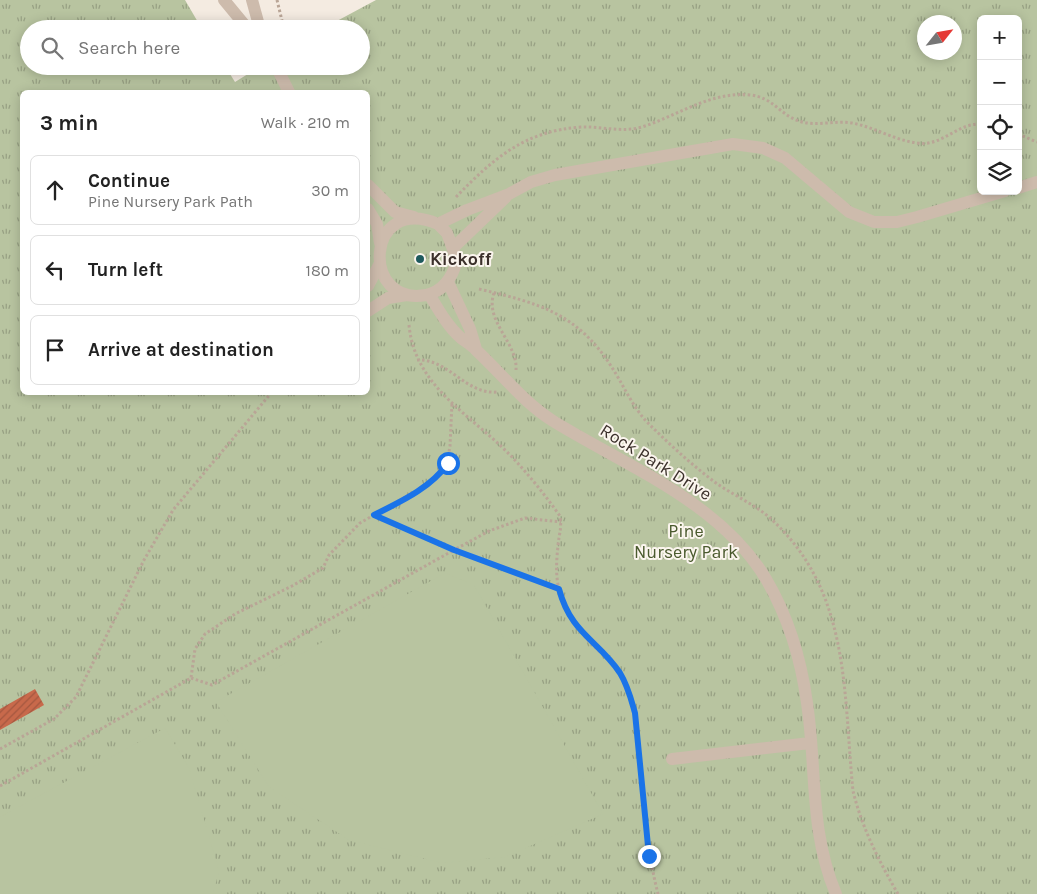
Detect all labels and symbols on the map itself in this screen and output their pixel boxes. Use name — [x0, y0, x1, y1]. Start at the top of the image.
north arrow — [917, 15, 962, 60]
place label: Kickoff — [430, 248, 492, 270]
marker: Kickoff — [414, 253, 426, 265]
street label: Rock Park Drive — [596, 419, 716, 505]
route start — [437, 452, 460, 475]
park label: Pine Nursery Park — [634, 520, 738, 563]
route end — [638, 845, 661, 868]

